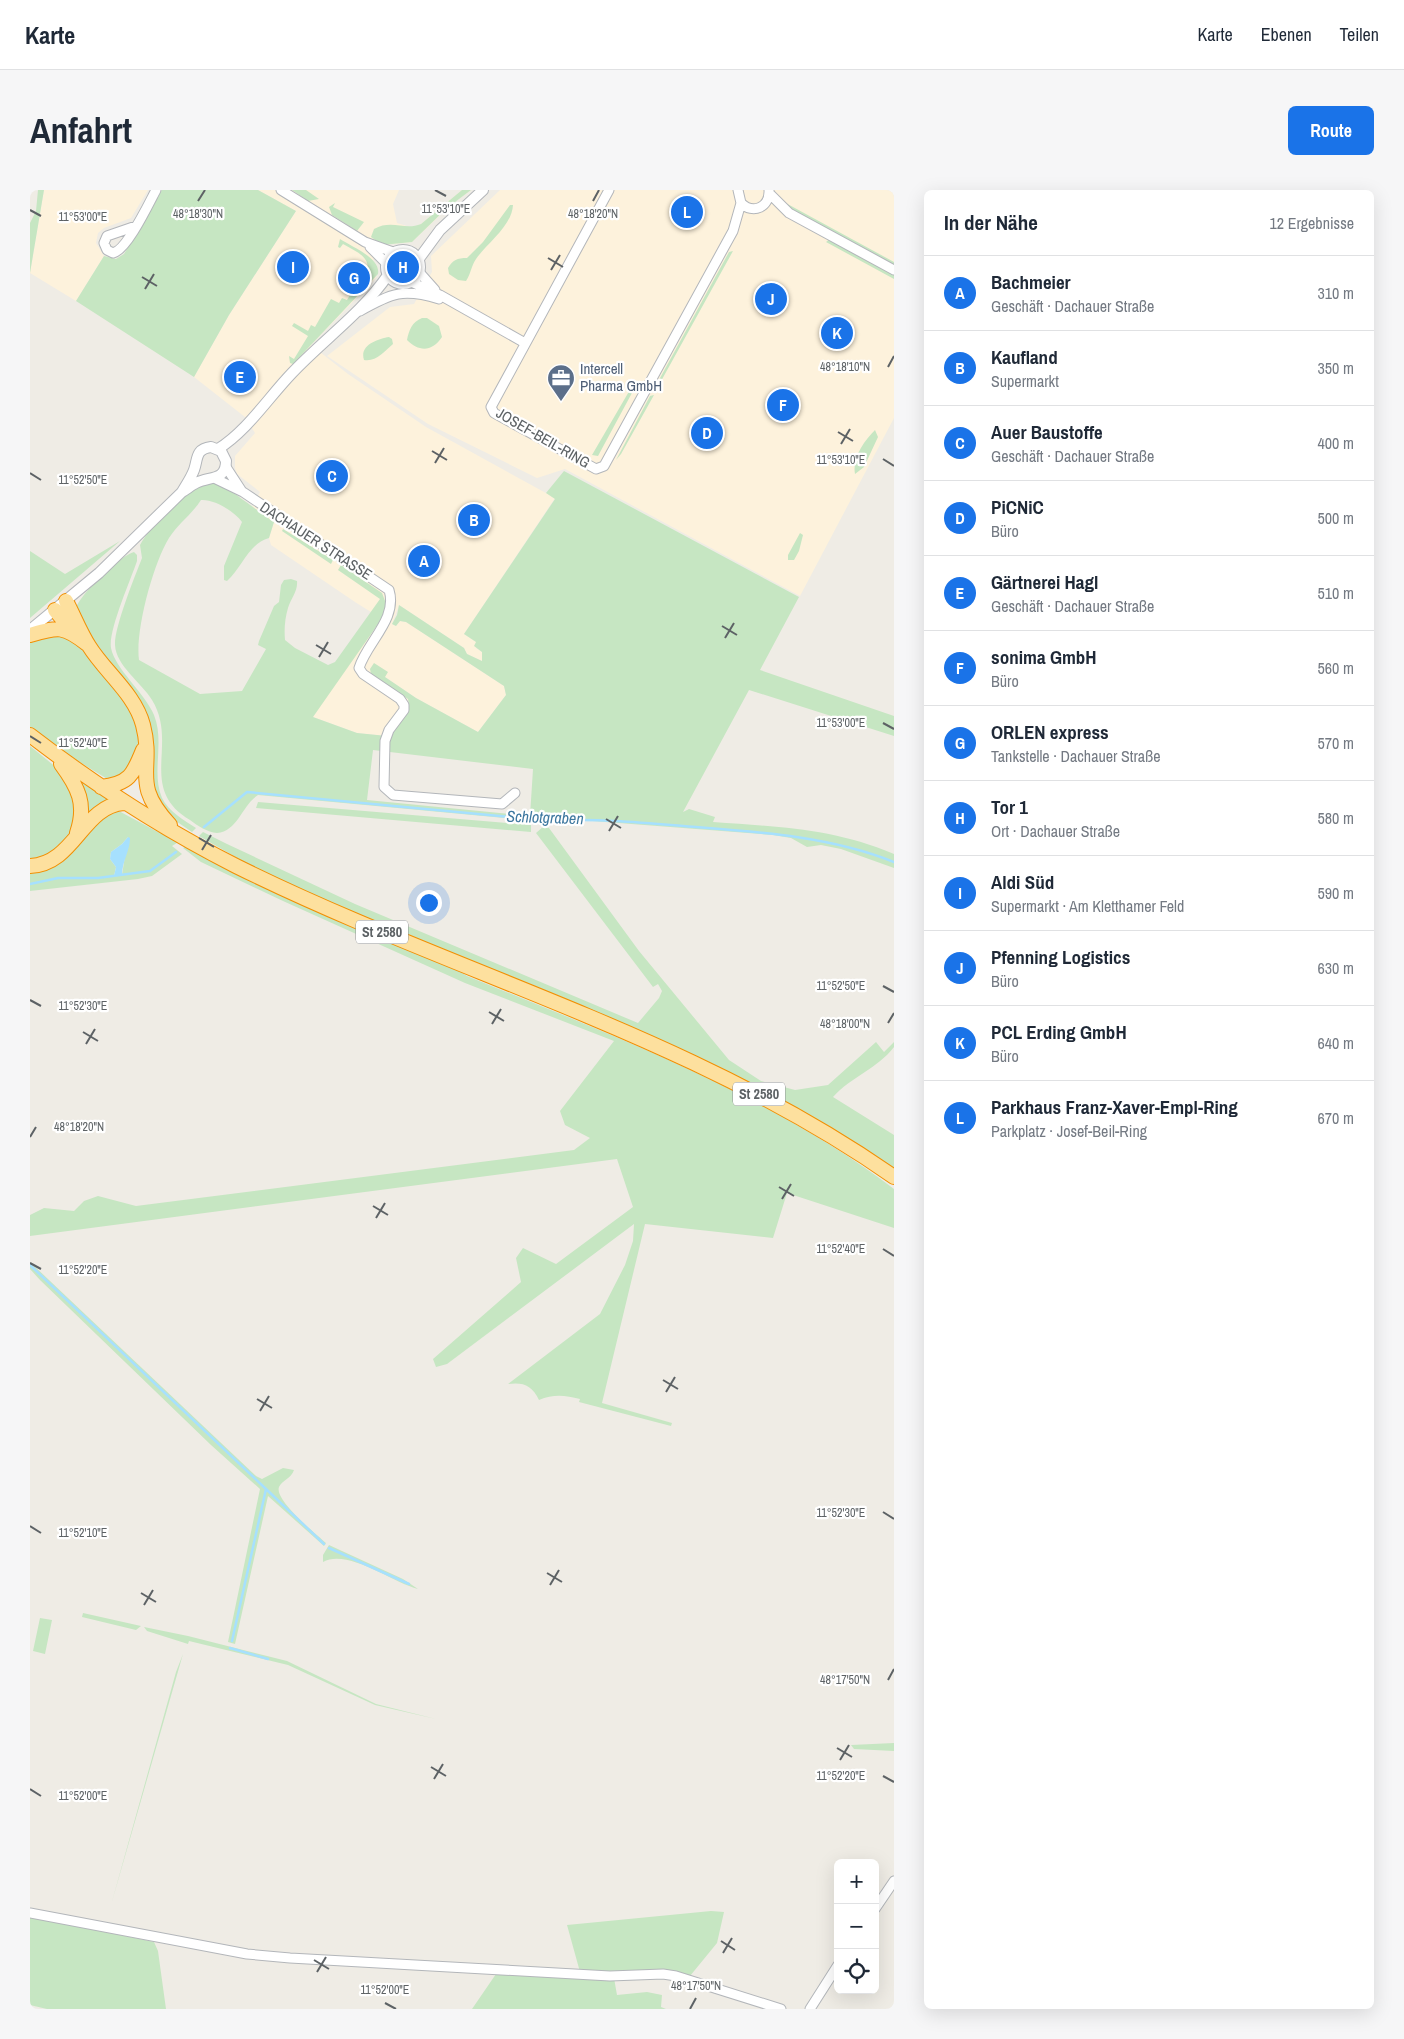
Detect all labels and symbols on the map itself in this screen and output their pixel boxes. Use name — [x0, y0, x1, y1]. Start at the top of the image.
pin: L — [671, 193, 703, 231]
text: 11°53'10"E — [422, 201, 470, 217]
text: 48°18'30"N — [173, 206, 223, 222]
text: 48°18'20"N — [568, 206, 618, 222]
text: 11°53'00"E — [59, 209, 107, 225]
pin: I — [277, 248, 309, 286]
pin: H — [387, 248, 419, 286]
pin: G — [338, 259, 370, 297]
pin: J — [755, 280, 787, 318]
pin: K — [821, 314, 853, 352]
pin: E — [224, 358, 256, 396]
place label: Intercell Pharma GmbH — [580, 358, 662, 396]
text: 48°18'10"N — [820, 359, 870, 375]
office icon: Intercell Pharma GmbH — [546, 363, 576, 402]
pin: F — [767, 386, 799, 424]
street label: JOSEF-BEIL-RING — [492, 402, 594, 473]
pin: D — [691, 414, 723, 452]
text: 11°53'10"E — [817, 452, 865, 468]
pin: C — [316, 457, 348, 495]
text: 11°52'50"E — [59, 472, 107, 488]
street label: DACHAUER STRASSE — [256, 496, 376, 585]
pin: B — [458, 501, 490, 539]
pin: A — [408, 542, 440, 580]
text: 11°53'00"E — [817, 715, 865, 731]
text: 11°52'40"E — [59, 735, 107, 751]
water label: Schlotgraben — [506, 805, 584, 829]
your location — [416, 890, 442, 916]
road number: St 2580 — [356, 920, 408, 944]
text: 11°52'50"E — [817, 978, 865, 994]
text: 11°52'30"E — [59, 998, 107, 1014]
text: 48°18'00"N — [820, 1016, 870, 1032]
road number: St 2580 — [733, 1082, 785, 1106]
text: 48°18'20"N — [54, 1119, 104, 1135]
text: 11°52'40"E — [817, 1241, 865, 1257]
text: 11°52'20"E — [59, 1262, 107, 1278]
text: 11°52'30"E — [817, 1505, 865, 1521]
text: 11°52'10"E — [59, 1525, 107, 1541]
text: 48°17'50"N — [820, 1672, 870, 1688]
text: 11°52'20"E — [817, 1768, 865, 1784]
text: 11°52'00"E — [59, 1788, 107, 1804]
text: 48°17'50"N — [671, 1978, 721, 1994]
text: 11°52'00"E — [361, 1982, 409, 1998]

